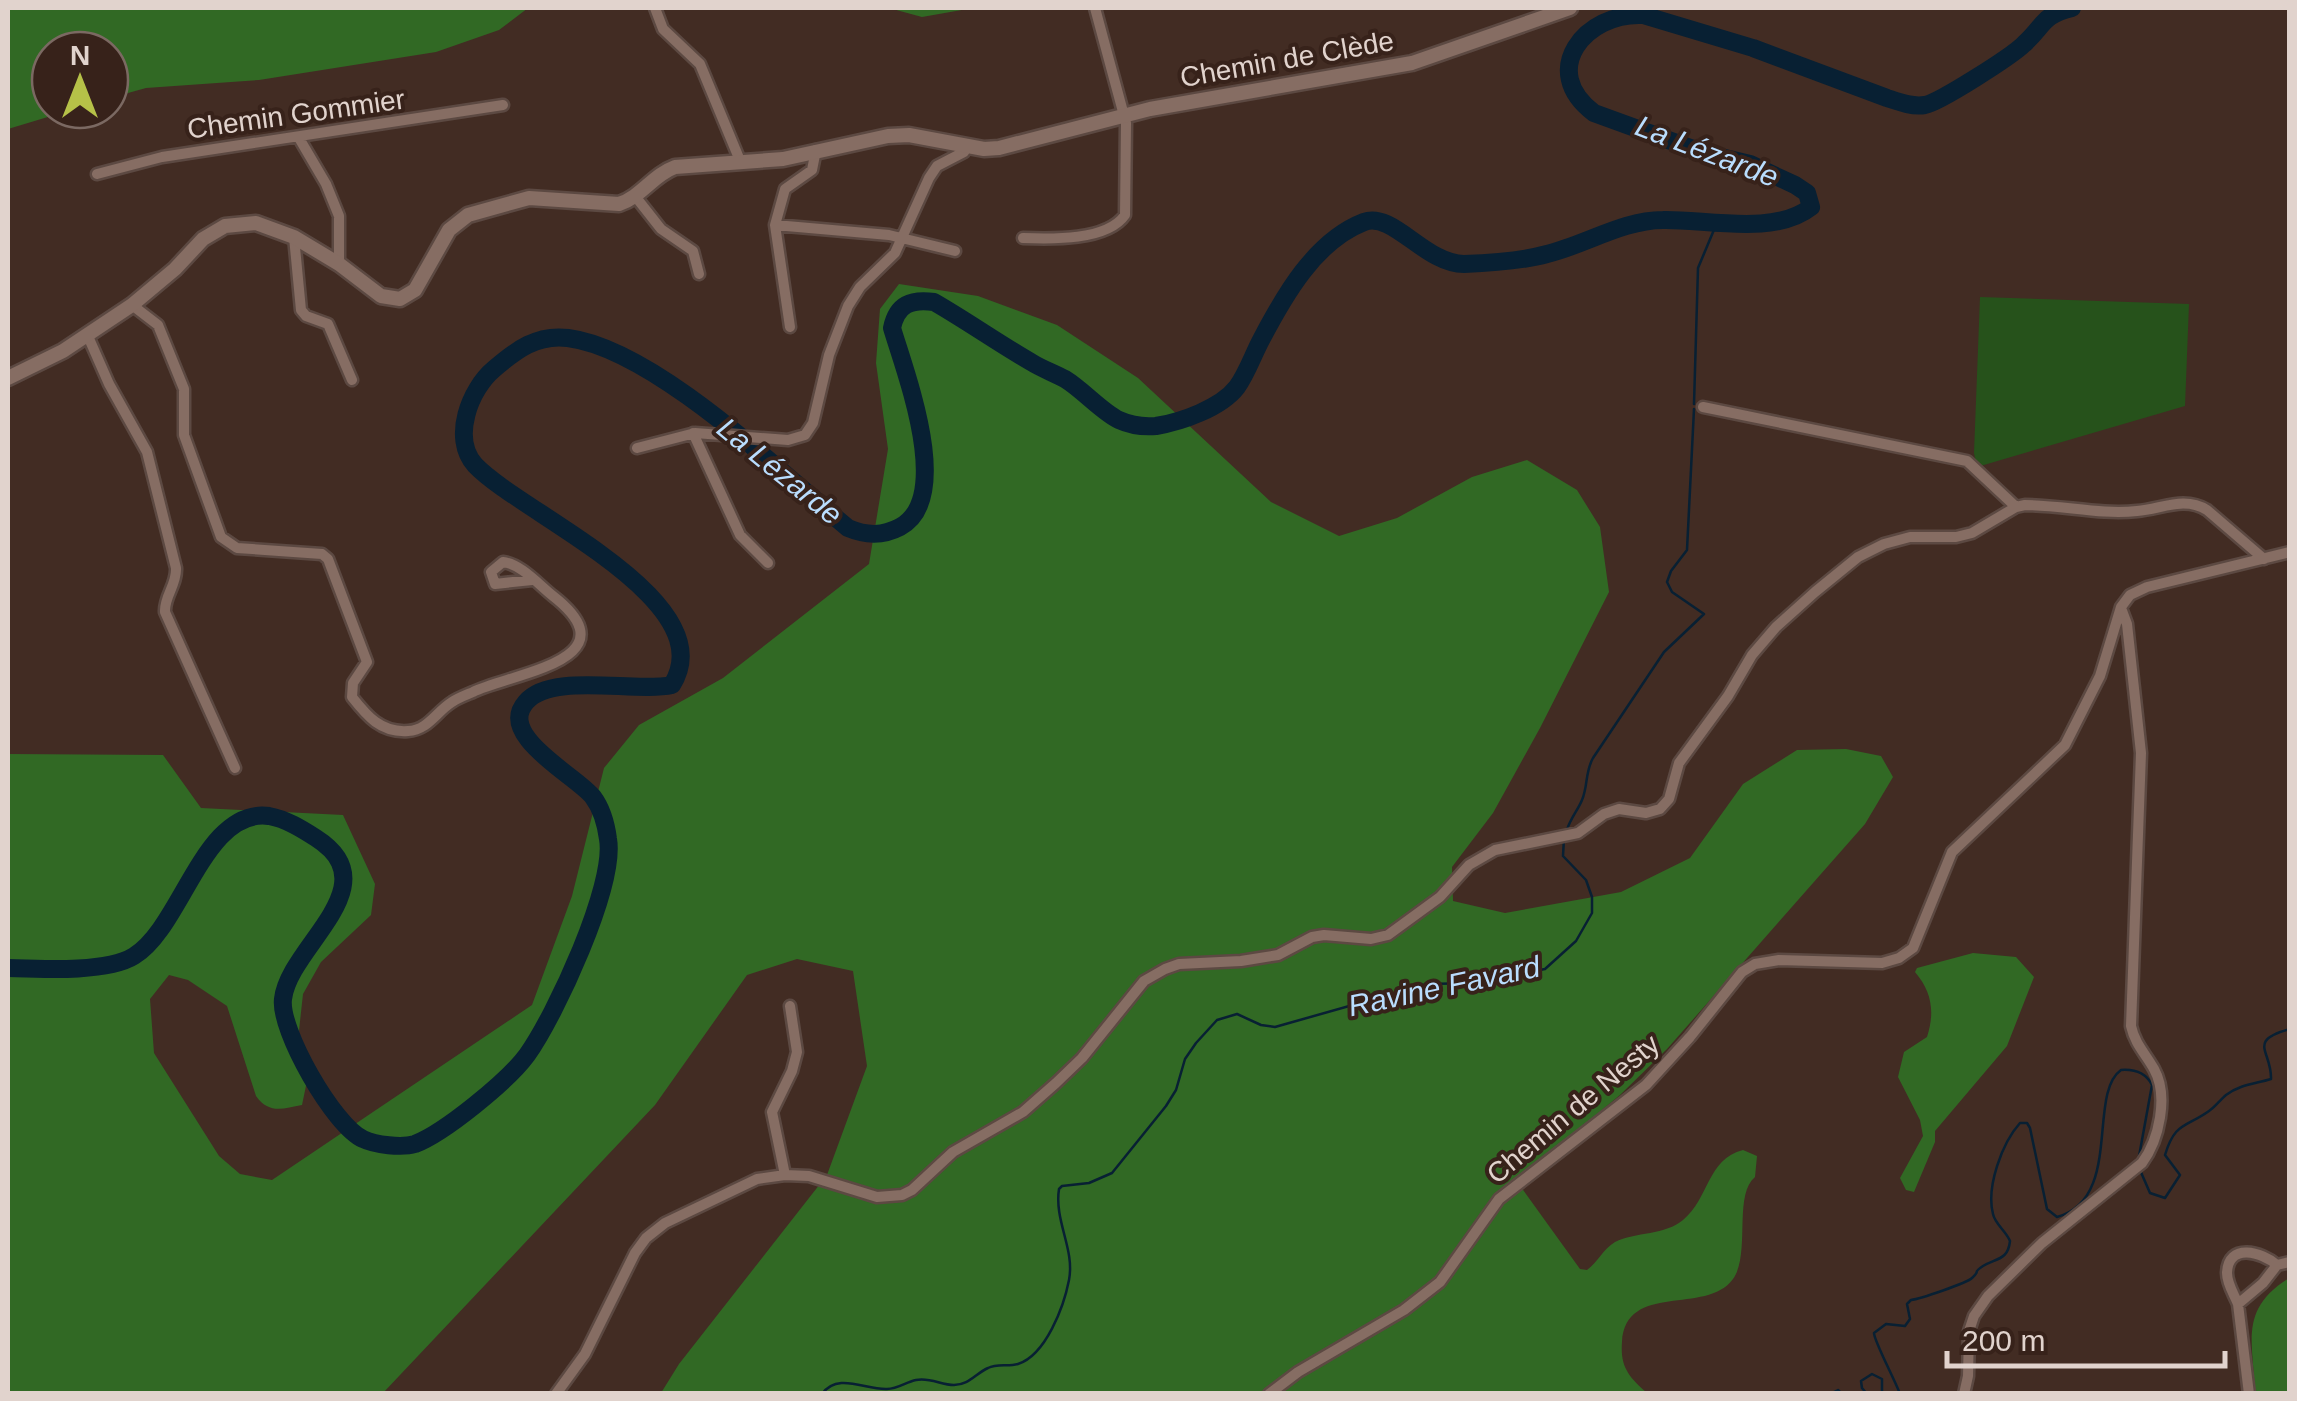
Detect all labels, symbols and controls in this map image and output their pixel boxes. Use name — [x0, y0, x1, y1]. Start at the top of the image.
street label: Chemin de Clède — [1178, 25, 1396, 93]
north arrow — [30, 30, 130, 130]
text: N — [70, 40, 90, 71]
street label: Chemin Gommier — [185, 83, 407, 145]
water label: La Lézarde — [1631, 109, 1783, 193]
water label: La Lézarde — [711, 411, 849, 531]
water label: Ravine Favard — [1345, 949, 1544, 1022]
street label: Chemin de Nesty — [1481, 1028, 1665, 1190]
scale bar — [1947, 1306, 2224, 1368]
text: 200 m — [1962, 1324, 2045, 1357]

